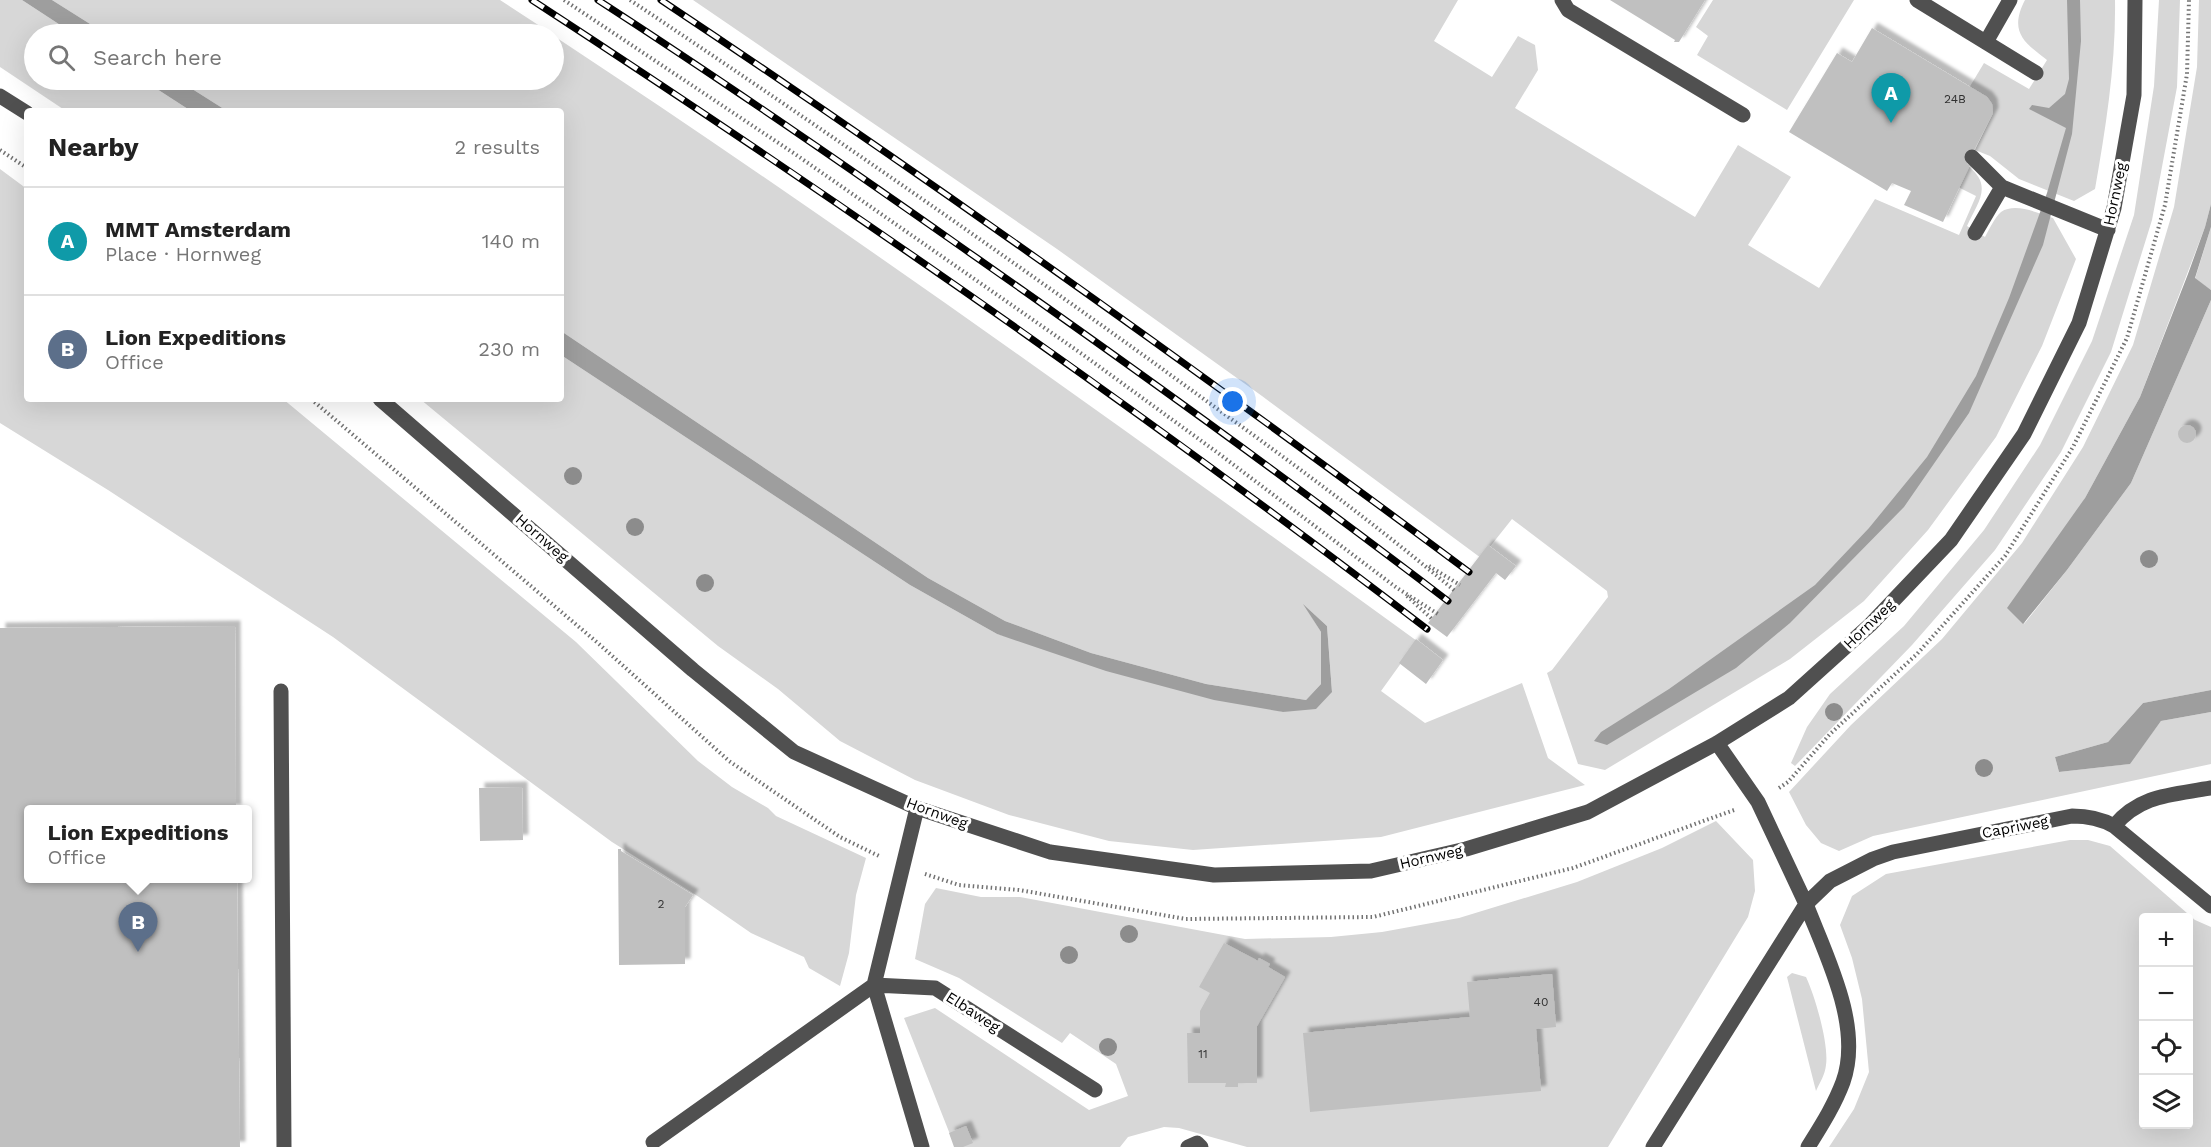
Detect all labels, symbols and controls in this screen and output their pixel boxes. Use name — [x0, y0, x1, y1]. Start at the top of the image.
search box — [24, 24, 564, 90]
icon: search — [45, 41, 78, 74]
text: Search here — [93, 45, 222, 70]
pin: A — [1872, 74, 1910, 123]
house number: 24B — [1944, 92, 1966, 106]
text: Nearby — [48, 132, 139, 162]
text: 2 results — [455, 135, 540, 159]
street label: Hornweg — [2100, 161, 2130, 227]
text: MMT Amsterdam — [105, 217, 291, 242]
text: A — [61, 229, 74, 253]
text: 140 m — [482, 229, 540, 253]
text: Place · Hornweg — [105, 242, 261, 266]
text: Lion Expeditions — [105, 325, 286, 350]
text: B — [61, 337, 74, 361]
text: 230 m — [478, 337, 540, 361]
text: Office — [105, 350, 164, 374]
your location — [1218, 387, 1247, 416]
street label: Hornweg — [512, 510, 572, 566]
street label: Hornweg — [1840, 595, 1898, 653]
street label: Hornweg — [904, 794, 970, 832]
popup — [24, 805, 252, 883]
street label: Capriweg — [1980, 812, 2050, 842]
text: Lion Expeditions — [48, 820, 228, 845]
street label: Hornweg — [1398, 841, 1464, 873]
text: Office — [48, 845, 106, 869]
house number: 2 — [658, 897, 665, 911]
pin: B — [118, 902, 158, 952]
map controls — [2139, 913, 2193, 1129]
button: + — [2139, 913, 2193, 967]
button: − — [2139, 967, 2193, 1021]
street label: Elbaweg — [943, 988, 1003, 1036]
house number: 40 — [1534, 995, 1548, 1009]
button: locate — [2139, 1021, 2193, 1075]
house number: 11 — [1198, 1047, 1208, 1061]
button: layers — [2139, 1075, 2193, 1129]

